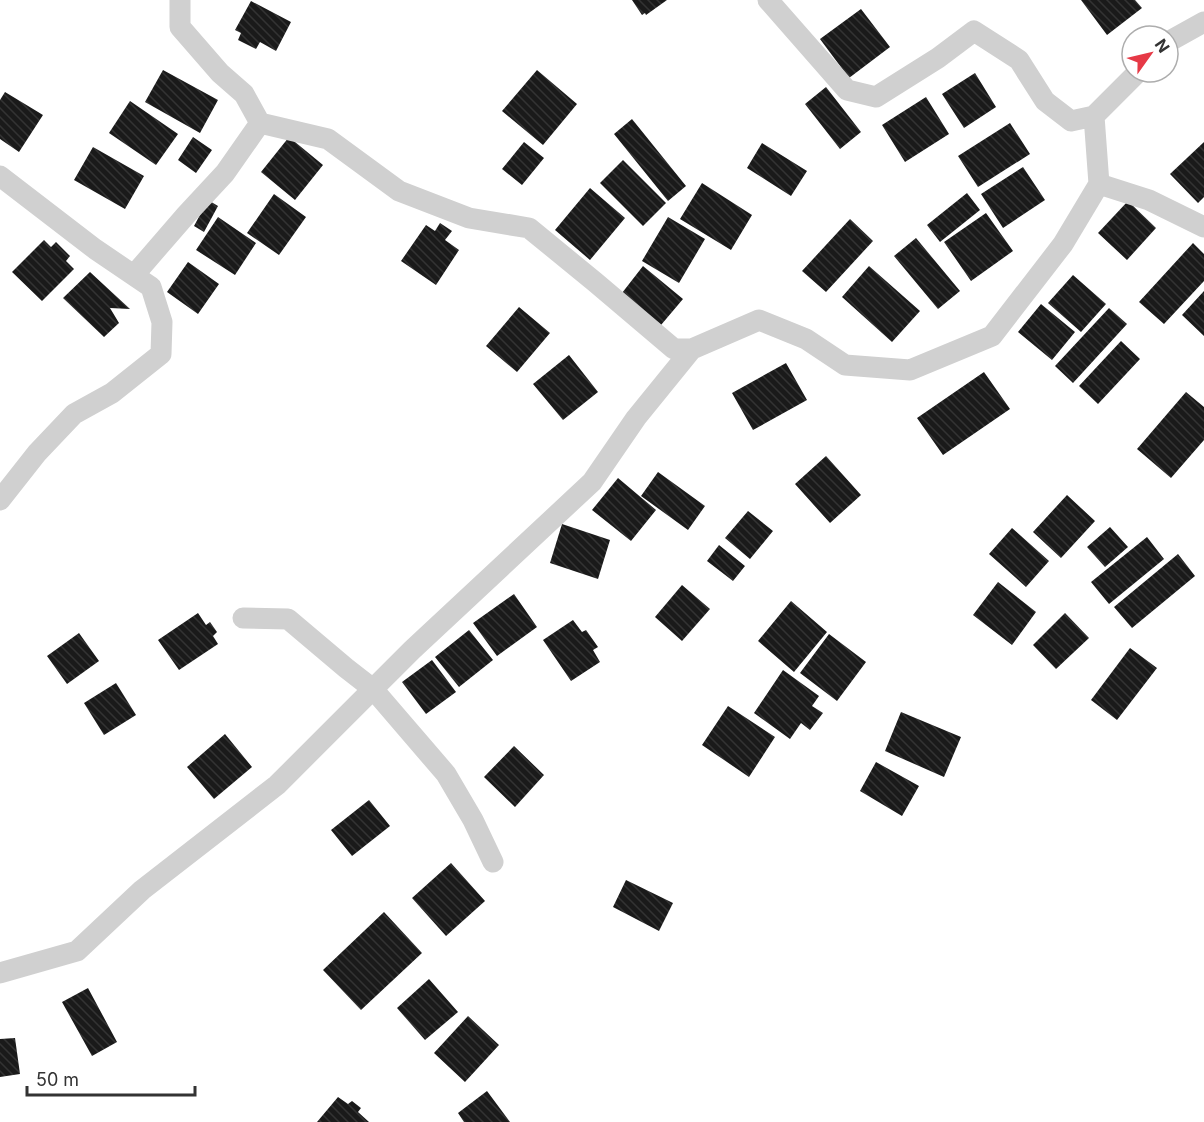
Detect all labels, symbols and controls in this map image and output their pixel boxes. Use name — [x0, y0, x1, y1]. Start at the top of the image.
north arrow — [1120, 24, 1180, 84]
text: N — [1151, 35, 1174, 56]
scale bar — [27, 1059, 195, 1097]
text: 50 m — [36, 1069, 79, 1090]

